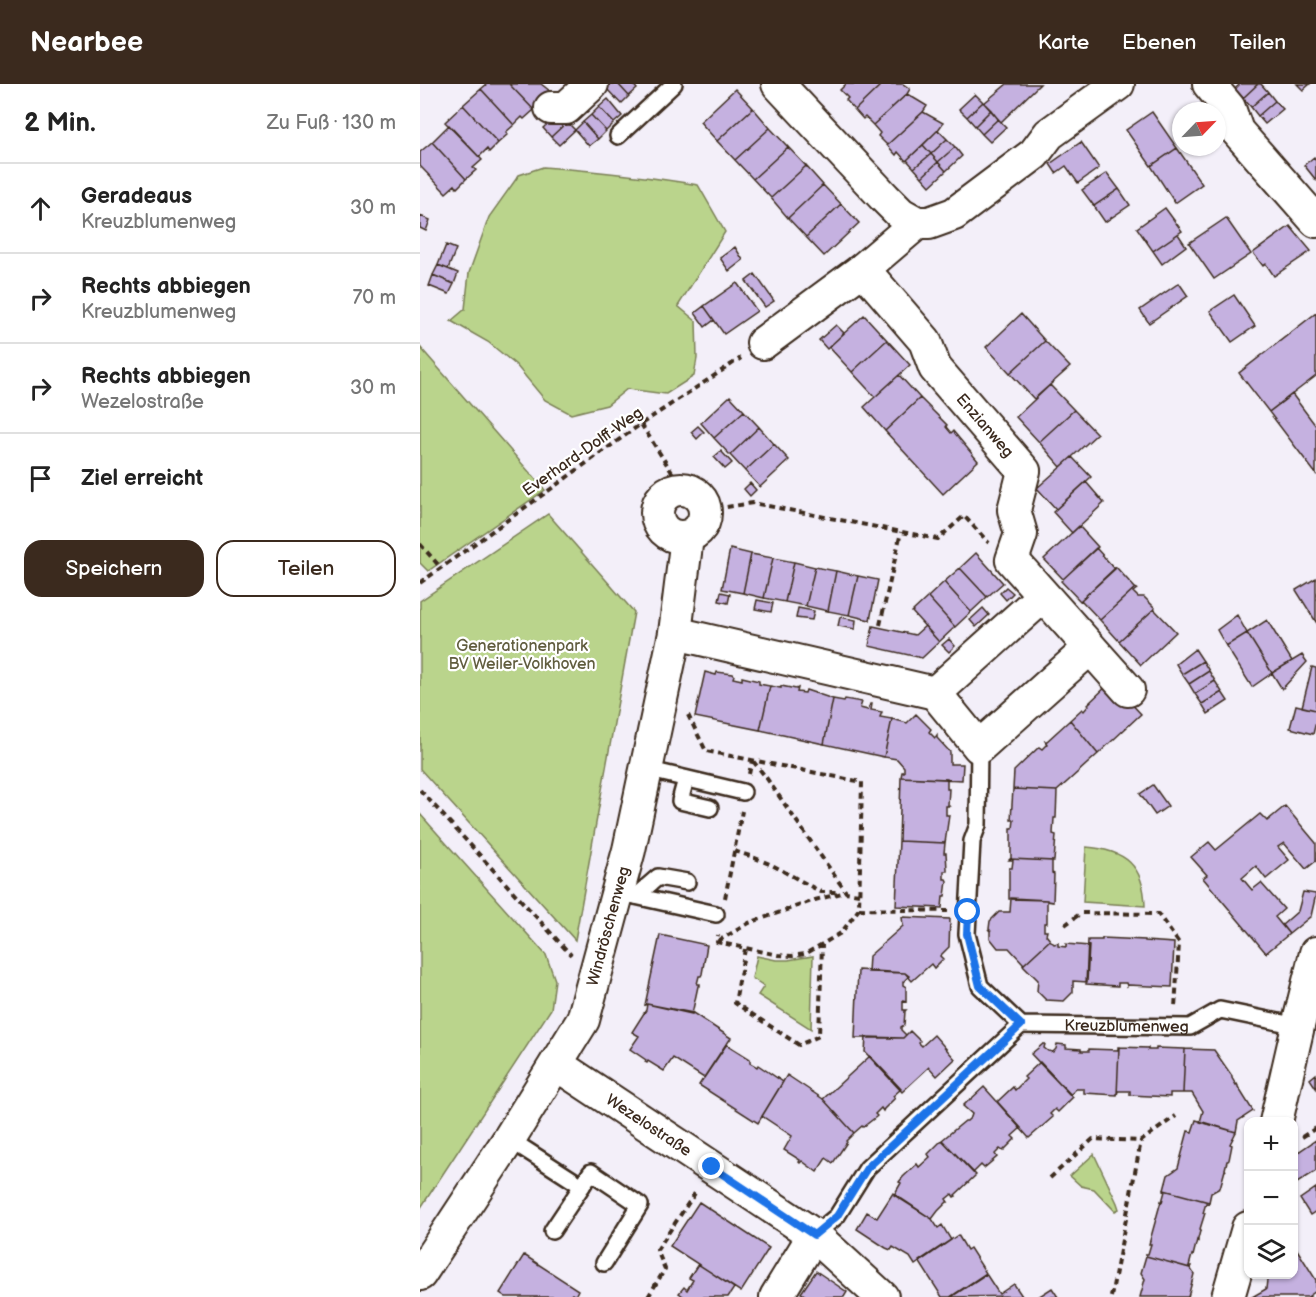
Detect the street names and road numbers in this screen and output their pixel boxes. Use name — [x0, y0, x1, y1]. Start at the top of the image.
street label: Enzianweg — [952, 390, 1018, 461]
street label: Everhard-Dolff-Weg — [519, 403, 647, 501]
street label: Windröschenweg — [583, 864, 634, 988]
street label: Kreuzblumenweg — [1064, 1016, 1189, 1036]
street label: Wezelostraße — [602, 1090, 695, 1161]

